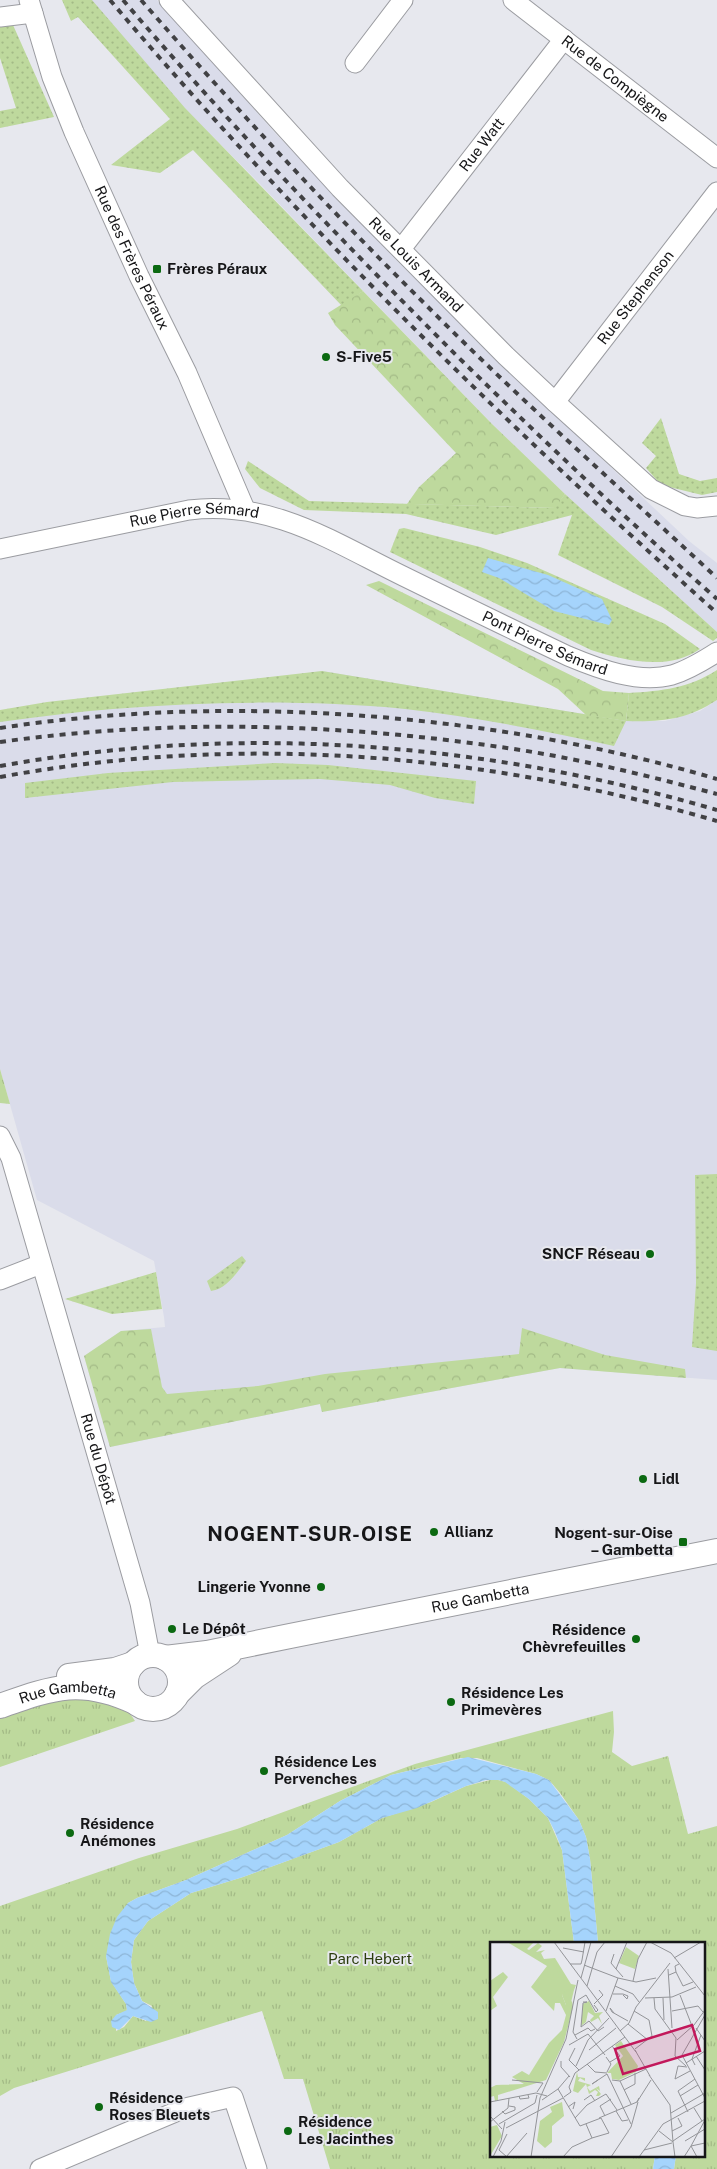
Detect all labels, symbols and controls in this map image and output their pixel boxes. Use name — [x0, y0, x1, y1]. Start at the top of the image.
street label: Rue de Compiègne — [558, 32, 672, 125]
street label: Rue Watt — [455, 114, 508, 175]
street label: Rue des Frères Péraux — [91, 183, 173, 332]
street label: Rue Louis Armand — [366, 213, 467, 315]
street label: Rue Stephenson — [594, 247, 677, 348]
place label: Frères Péraux — [167, 260, 268, 277]
marker: Frères Péraux — [151, 263, 163, 275]
place label: S-Five5 — [336, 348, 392, 365]
marker: S-Five5 — [320, 351, 332, 363]
street label: Rue Pierre Sémard — [128, 499, 261, 530]
street label: Pont Pierre Sémard — [480, 607, 610, 678]
place label: SNCF Réseau — [542, 1245, 640, 1262]
marker: SNCF Réseau — [644, 1248, 656, 1260]
street label: Rue du Dépôt — [78, 1411, 120, 1506]
place label: Lidl — [653, 1470, 680, 1487]
marker: Lidl — [637, 1473, 649, 1485]
district label: NOGENT-SUR-OISE — [207, 1522, 413, 1546]
place label: Allianz — [444, 1523, 493, 1540]
place label: Nogent-sur-Oise – Gambetta — [554, 1524, 673, 1558]
marker: Allianz — [428, 1526, 440, 1538]
marker: Nogent-sur-Oise – Gambetta — [677, 1536, 689, 1548]
place label: Lingerie Yvonne — [197, 1578, 311, 1595]
street label: Rue Gambetta — [430, 1580, 531, 1616]
marker: Lingerie Yvonne — [315, 1581, 327, 1593]
place label: Le Dépôt — [182, 1620, 246, 1637]
place label: Résidence Chèvrefeuilles — [522, 1621, 626, 1655]
marker: Le Dépôt — [166, 1623, 178, 1635]
marker: Résidence Chèvrefeuilles — [630, 1633, 642, 1645]
street label: Rue Gambetta — [17, 1678, 119, 1707]
place label: Résidence Les Primevères — [461, 1684, 564, 1718]
marker: Résidence Les Primevères — [445, 1696, 457, 1708]
place label: Résidence Les Pervenches — [274, 1753, 377, 1787]
marker: Résidence Les Pervenches — [258, 1765, 270, 1777]
place label: Résidence Anémones — [80, 1815, 156, 1849]
marker: Résidence Anémones — [64, 1827, 76, 1839]
inset map — [490, 1942, 704, 2156]
park label: Parc Hebert — [328, 1950, 412, 1967]
place label: Résidence Roses Bleuets — [109, 2089, 210, 2123]
marker: Résidence Roses Bleuets — [93, 2101, 105, 2113]
place label: Résidence Les Jacinthes — [298, 2113, 393, 2147]
marker: Résidence Les Jacinthes — [282, 2125, 294, 2137]

